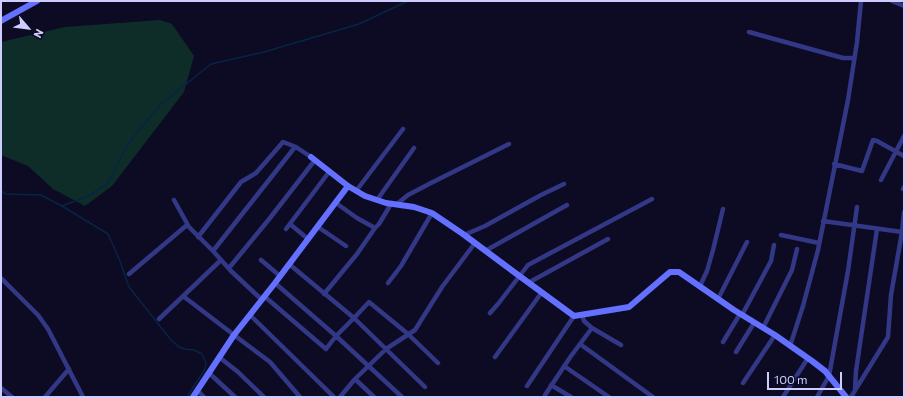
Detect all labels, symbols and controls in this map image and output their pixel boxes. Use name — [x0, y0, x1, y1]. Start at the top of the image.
north arrow — [8, 8, 48, 48]
text: N — [31, 27, 47, 41]
scale bar — [769, 364, 844, 390]
text: 100 m — [774, 372, 808, 386]

